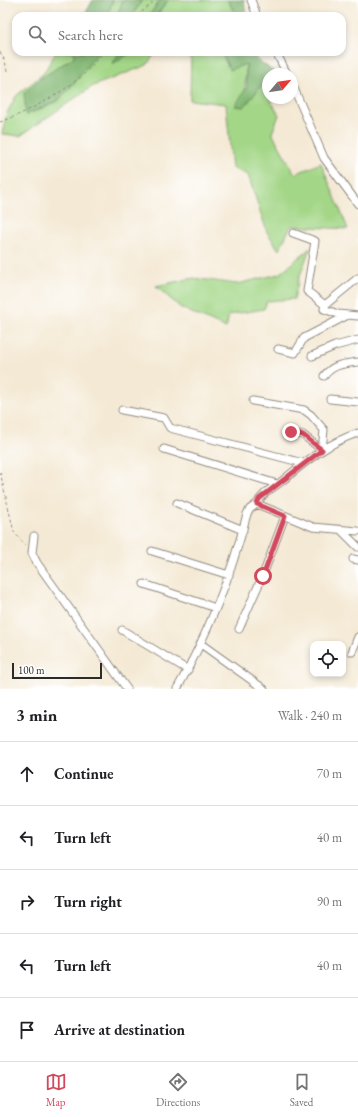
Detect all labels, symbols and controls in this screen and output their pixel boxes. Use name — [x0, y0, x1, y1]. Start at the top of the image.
search box — [12, 12, 346, 56]
icon: search — [26, 23, 48, 45]
text: Search here — [58, 25, 123, 44]
north arrow — [262, 68, 298, 104]
route end — [282, 423, 300, 441]
route start — [254, 567, 272, 585]
map controls — [310, 641, 346, 677]
button: locate — [310, 641, 346, 677]
scale bar — [12, 661, 102, 680]
text: 100 m — [18, 663, 45, 677]
text: 3 min — [16, 704, 57, 726]
text: Walk · 240 m — [278, 707, 342, 724]
icon: ahead — [16, 763, 38, 785]
text: Continue — [54, 764, 114, 783]
text: 70 m — [317, 765, 342, 782]
icon: left — [16, 827, 38, 849]
text: Turn left — [54, 828, 111, 847]
text: 40 m — [317, 829, 342, 846]
icon: right — [16, 891, 38, 913]
text: Turn right — [54, 892, 122, 911]
text: 90 m — [317, 893, 342, 910]
icon: left — [16, 955, 38, 977]
text: Turn left — [54, 956, 111, 975]
text: 40 m — [317, 957, 342, 974]
icon: arrive — [16, 1019, 38, 1041]
text: Arrive at destination — [54, 1020, 185, 1039]
tab: Map — [45, 1071, 67, 1109]
tab: Directions — [156, 1071, 200, 1109]
tab: Saved — [290, 1071, 313, 1109]

